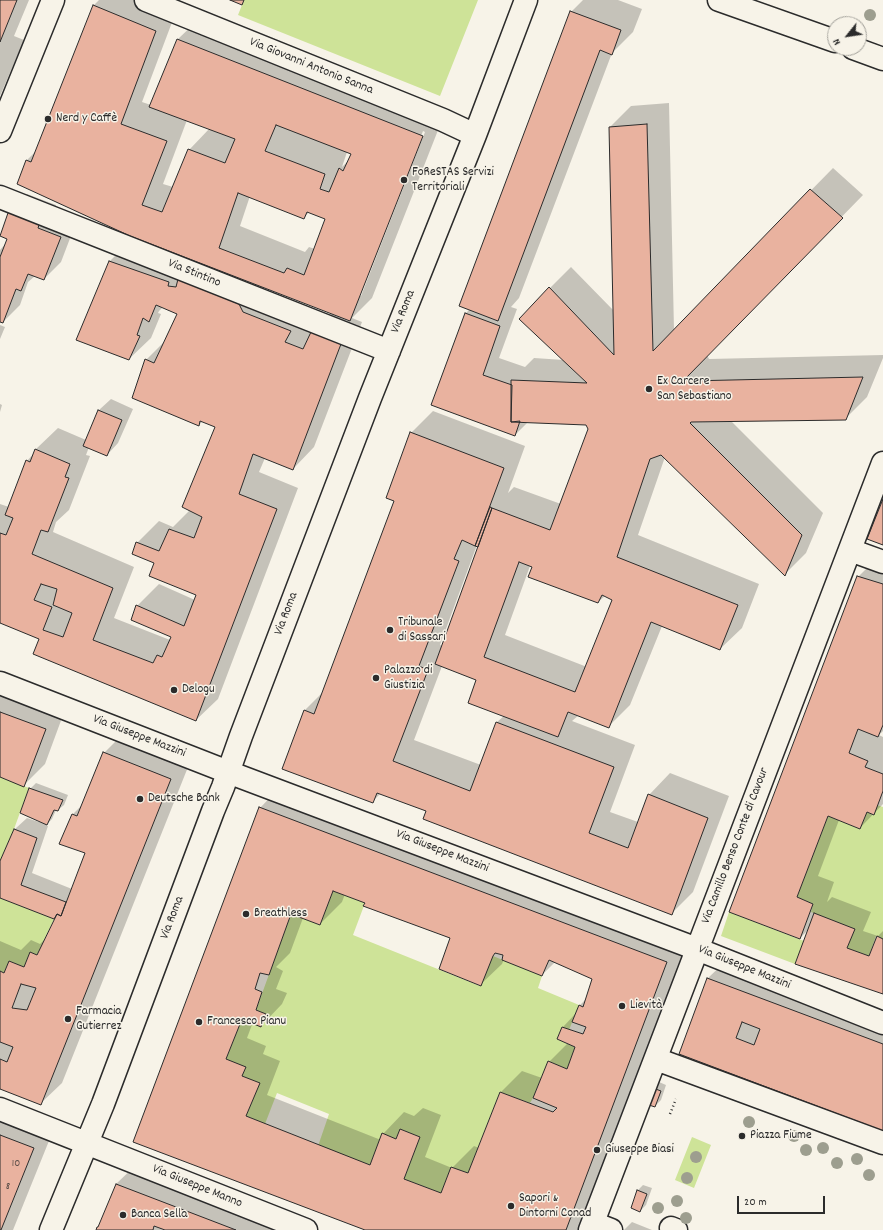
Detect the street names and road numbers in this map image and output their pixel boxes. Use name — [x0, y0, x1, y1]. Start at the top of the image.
street label: Via Giovanni Antonio Sanna — [247, 35, 375, 99]
street label: Via Stintino — [165, 256, 223, 292]
street label: Via Roma — [388, 288, 420, 336]
street label: Via Roma — [272, 590, 302, 638]
street label: Via Giuseppe Mazzini — [90, 712, 188, 762]
street label: Via Camillo Benso Conte di Cavour — [699, 766, 773, 926]
street label: Via Giuseppe Mazzini — [393, 827, 491, 877]
street label: Via Roma — [158, 894, 188, 942]
street label: Via Giuseppe Mazzini — [695, 942, 793, 994]
street label: Via Giuseppe Manno — [150, 1162, 244, 1212]

